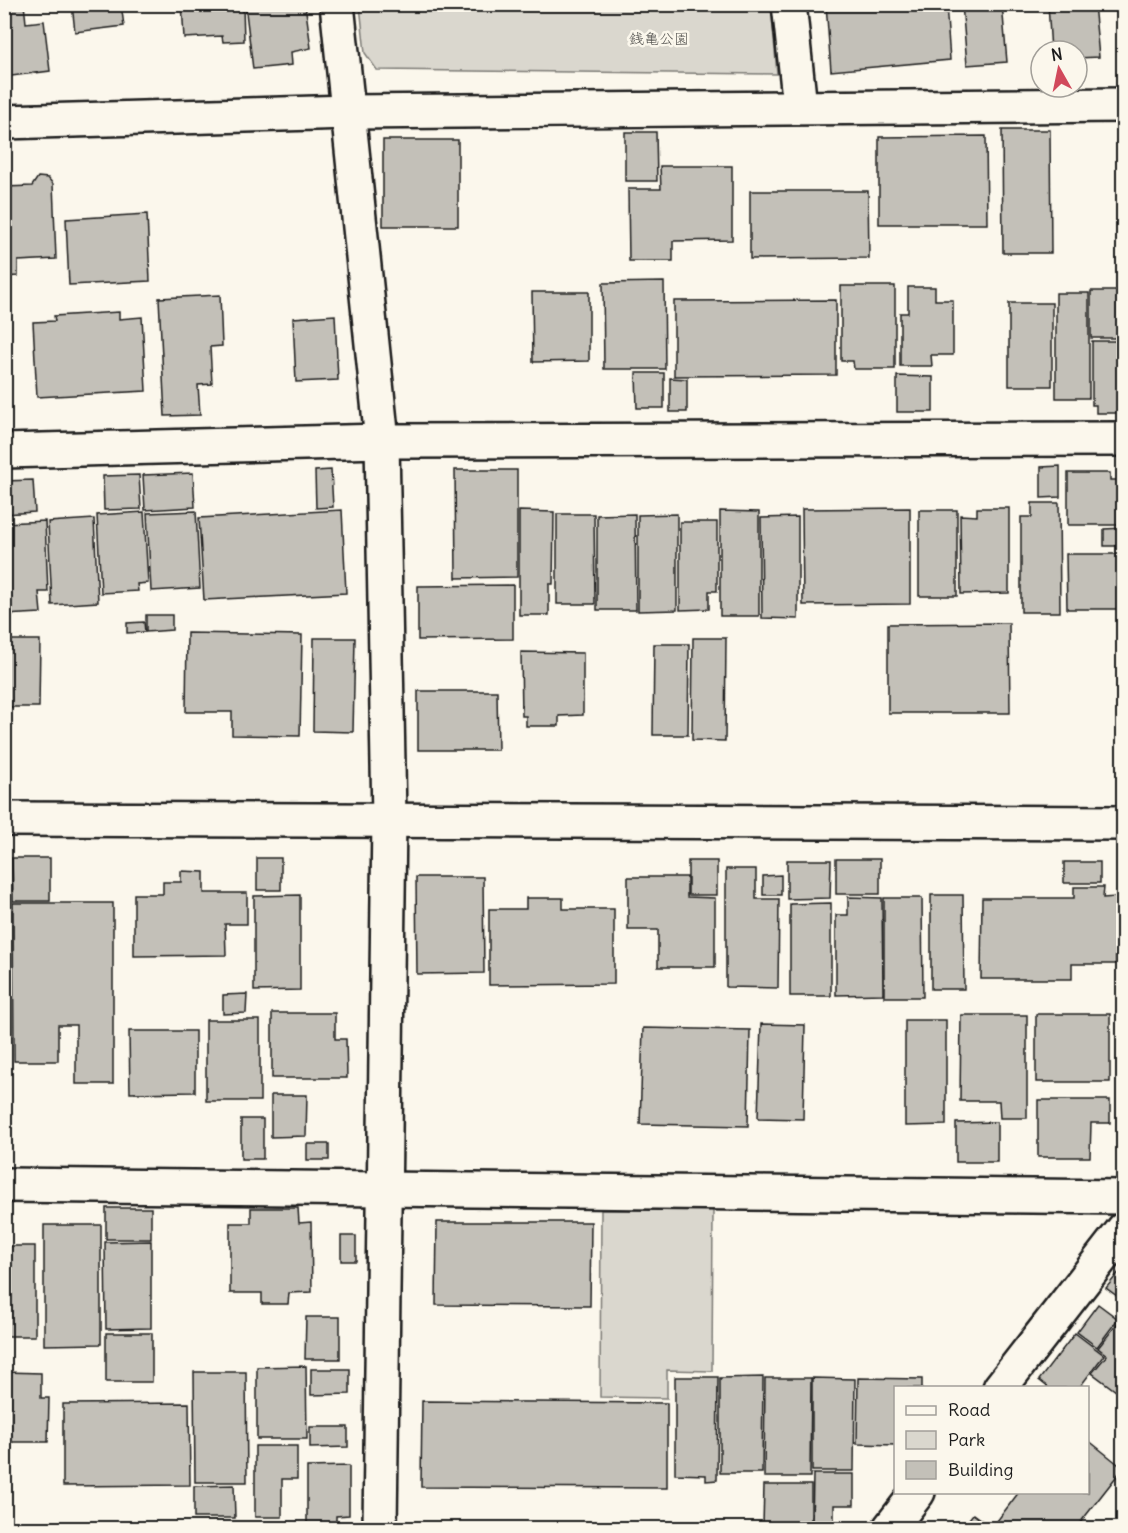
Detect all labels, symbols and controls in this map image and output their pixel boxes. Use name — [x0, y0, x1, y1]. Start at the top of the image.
park label: 銭亀公園 — [629, 29, 689, 48]
north arrow — [1029, 39, 1089, 99]
text: N — [1050, 43, 1064, 65]
legend — [894, 1386, 1089, 1494]
text: Road — [948, 1398, 991, 1421]
text: Park — [948, 1428, 985, 1451]
text: Building — [948, 1458, 1013, 1481]

